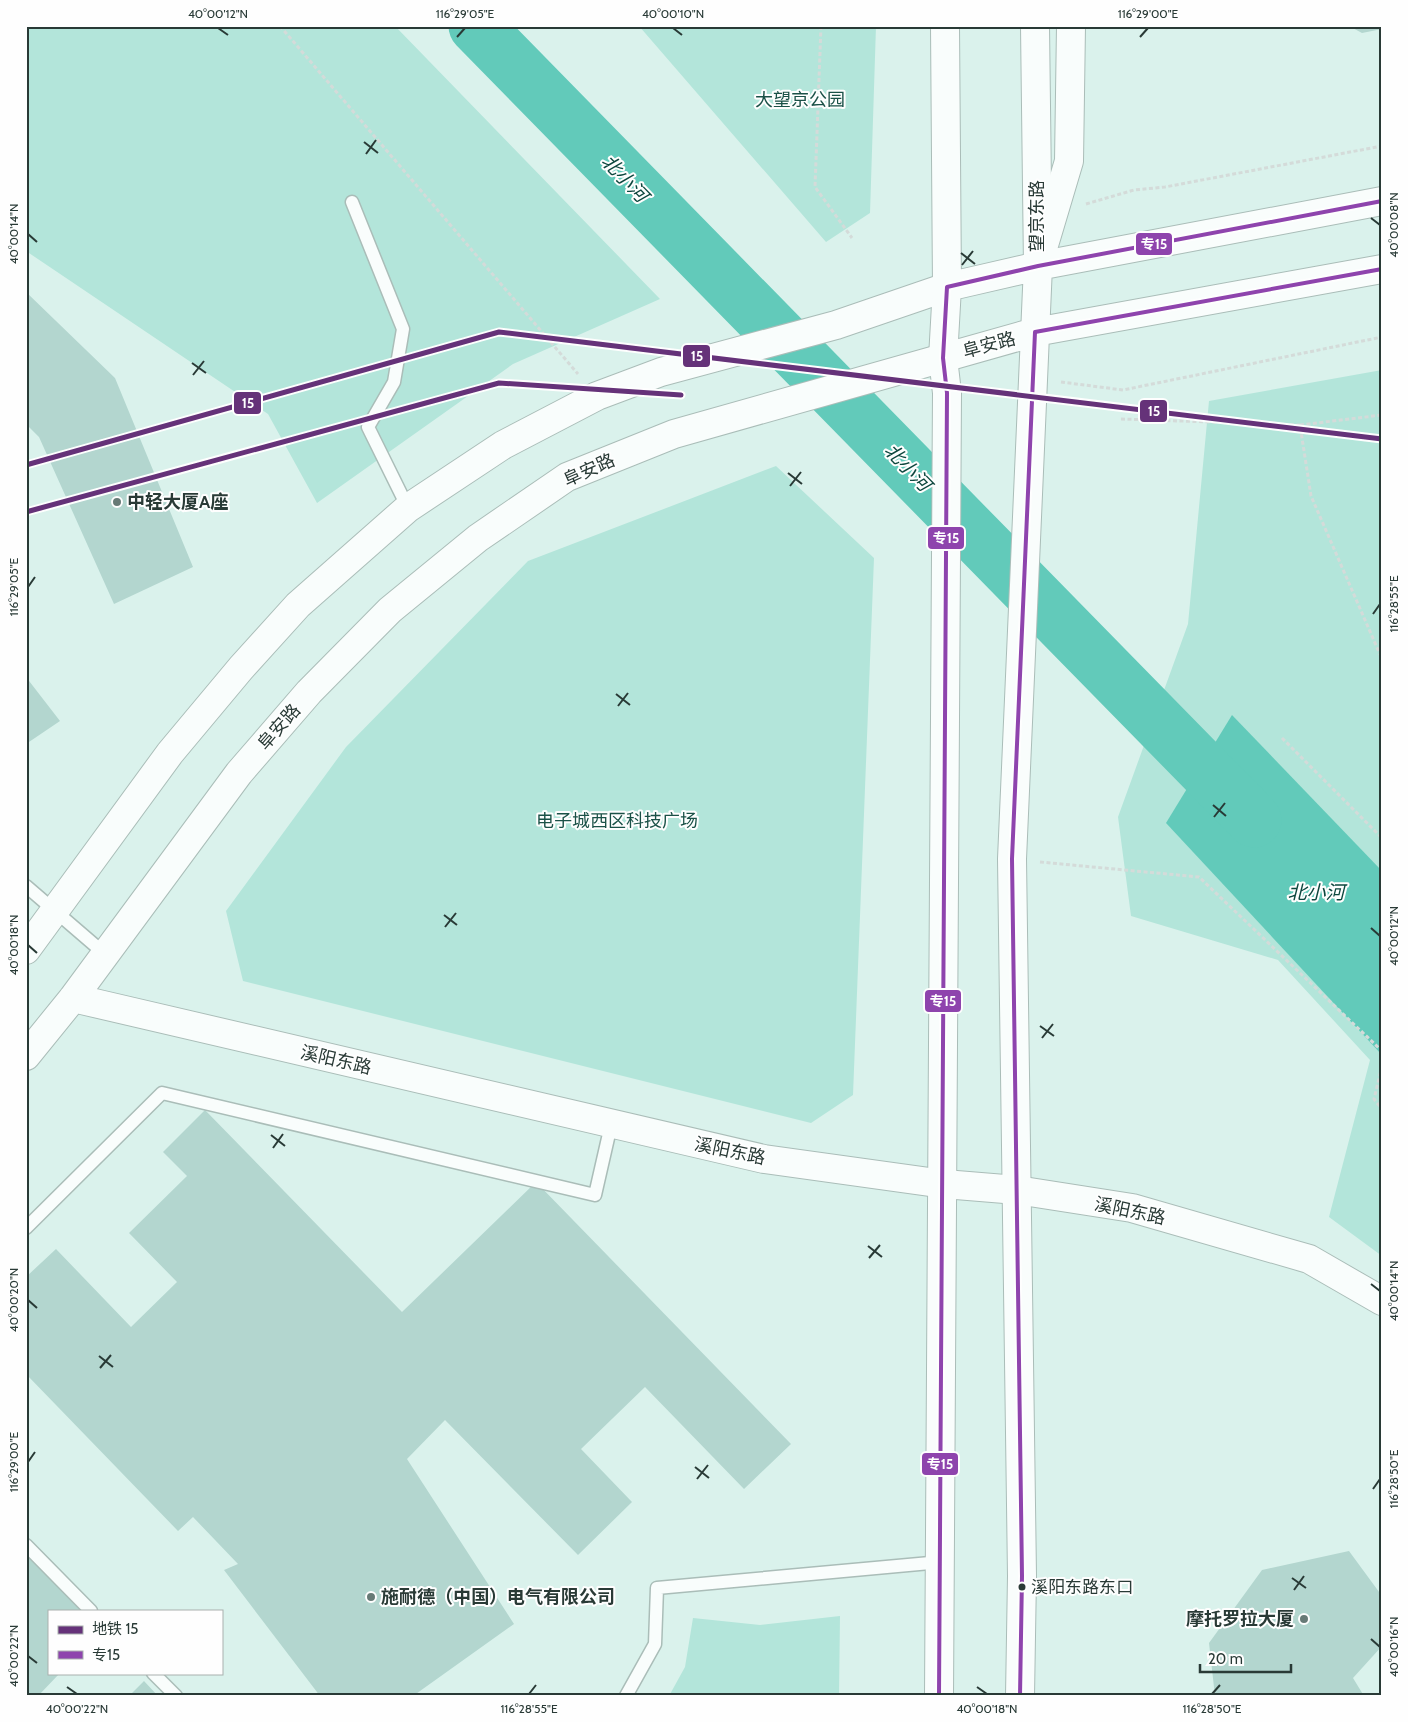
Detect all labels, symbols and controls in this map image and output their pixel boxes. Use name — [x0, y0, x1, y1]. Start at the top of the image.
text: 40°00'12"N — [188, 6, 248, 21]
text: 116°29'05"E — [436, 6, 495, 21]
text: 40°00'10"N — [642, 6, 704, 21]
text: 116°29'00"E — [1118, 6, 1179, 21]
park label: 大望京公园 — [755, 89, 845, 111]
water label: 北小河 — [597, 150, 655, 210]
street label: 望京东路 — [1026, 180, 1048, 252]
text: 40°00'08"N — [1386, 192, 1401, 258]
text: 40°00'14"N — [6, 204, 21, 264]
line badge: 专15 — [1135, 232, 1173, 256]
text: 专15 — [1141, 235, 1167, 253]
street label: 阜安路 — [960, 327, 1018, 363]
line badge: 15 — [682, 344, 711, 368]
text: 15 — [691, 347, 703, 365]
line badge: 15 — [233, 391, 262, 415]
text: 15 — [242, 394, 254, 412]
line badge: 15 — [1139, 399, 1168, 423]
text: 15 — [1148, 402, 1160, 420]
water label: 北小河 — [880, 439, 938, 499]
street label: 阜安路 — [560, 449, 618, 491]
place label: 中轻大厦A座 — [127, 491, 228, 513]
marker: 中轻大厦A座 — [111, 496, 123, 508]
line badge: 专15 — [927, 526, 965, 550]
text: 专15 — [933, 529, 959, 547]
text: 116°29'05"E — [6, 557, 21, 616]
text: 116°28'55"E — [1386, 575, 1401, 633]
street label: 阜安路 — [253, 699, 305, 755]
park label: 电子城西区科技广场 — [536, 810, 698, 832]
water label: 北小河 — [1287, 881, 1348, 904]
text: 40°00'12"N — [1386, 906, 1401, 966]
text: 40°00'18"N — [6, 914, 21, 976]
line badge: 专15 — [924, 989, 962, 1013]
text: 专15 — [930, 992, 956, 1010]
street label: 溪阳东路 — [298, 1041, 374, 1079]
street label: 溪阳东路 — [692, 1133, 768, 1169]
street label: 溪阳东路 — [1092, 1193, 1168, 1229]
text: 40°00'14"N — [1386, 1261, 1401, 1321]
text: 40°00'20"N — [6, 1268, 21, 1332]
text: 116°29'00"E — [6, 1431, 21, 1492]
text: 116°28'50"E — [1386, 1449, 1401, 1509]
line badge: 专15 — [921, 1452, 959, 1476]
text: 专15 — [927, 1455, 953, 1473]
place label: 溪阳东路东口 — [1031, 1577, 1133, 1597]
marker: 溪阳东路东口 — [1017, 1582, 1027, 1592]
place label: 施耐德（中国）电气有限公司 — [381, 1586, 615, 1608]
marker: 施耐德（中国）电气有限公司 — [365, 1591, 377, 1603]
place label: 摩托罗拉大厦 — [1186, 1608, 1294, 1630]
legend — [48, 1610, 222, 1674]
marker: 摩托罗拉大厦 — [1298, 1613, 1310, 1625]
text: 40°00'16"N — [1386, 1617, 1401, 1677]
text: 地铁 15 — [92, 1620, 138, 1638]
text: 40°00'22"N — [6, 1625, 21, 1687]
scale bar — [1200, 1642, 1292, 1674]
text: 专15 — [92, 1646, 120, 1664]
text: 20 m — [1208, 1650, 1243, 1668]
text: 40°00'22"N — [46, 1701, 108, 1716]
text: 116°28'55"E — [500, 1701, 558, 1716]
text: 40°00'18"N — [956, 1701, 1018, 1716]
text: 116°28'50"E — [1182, 1701, 1242, 1716]

